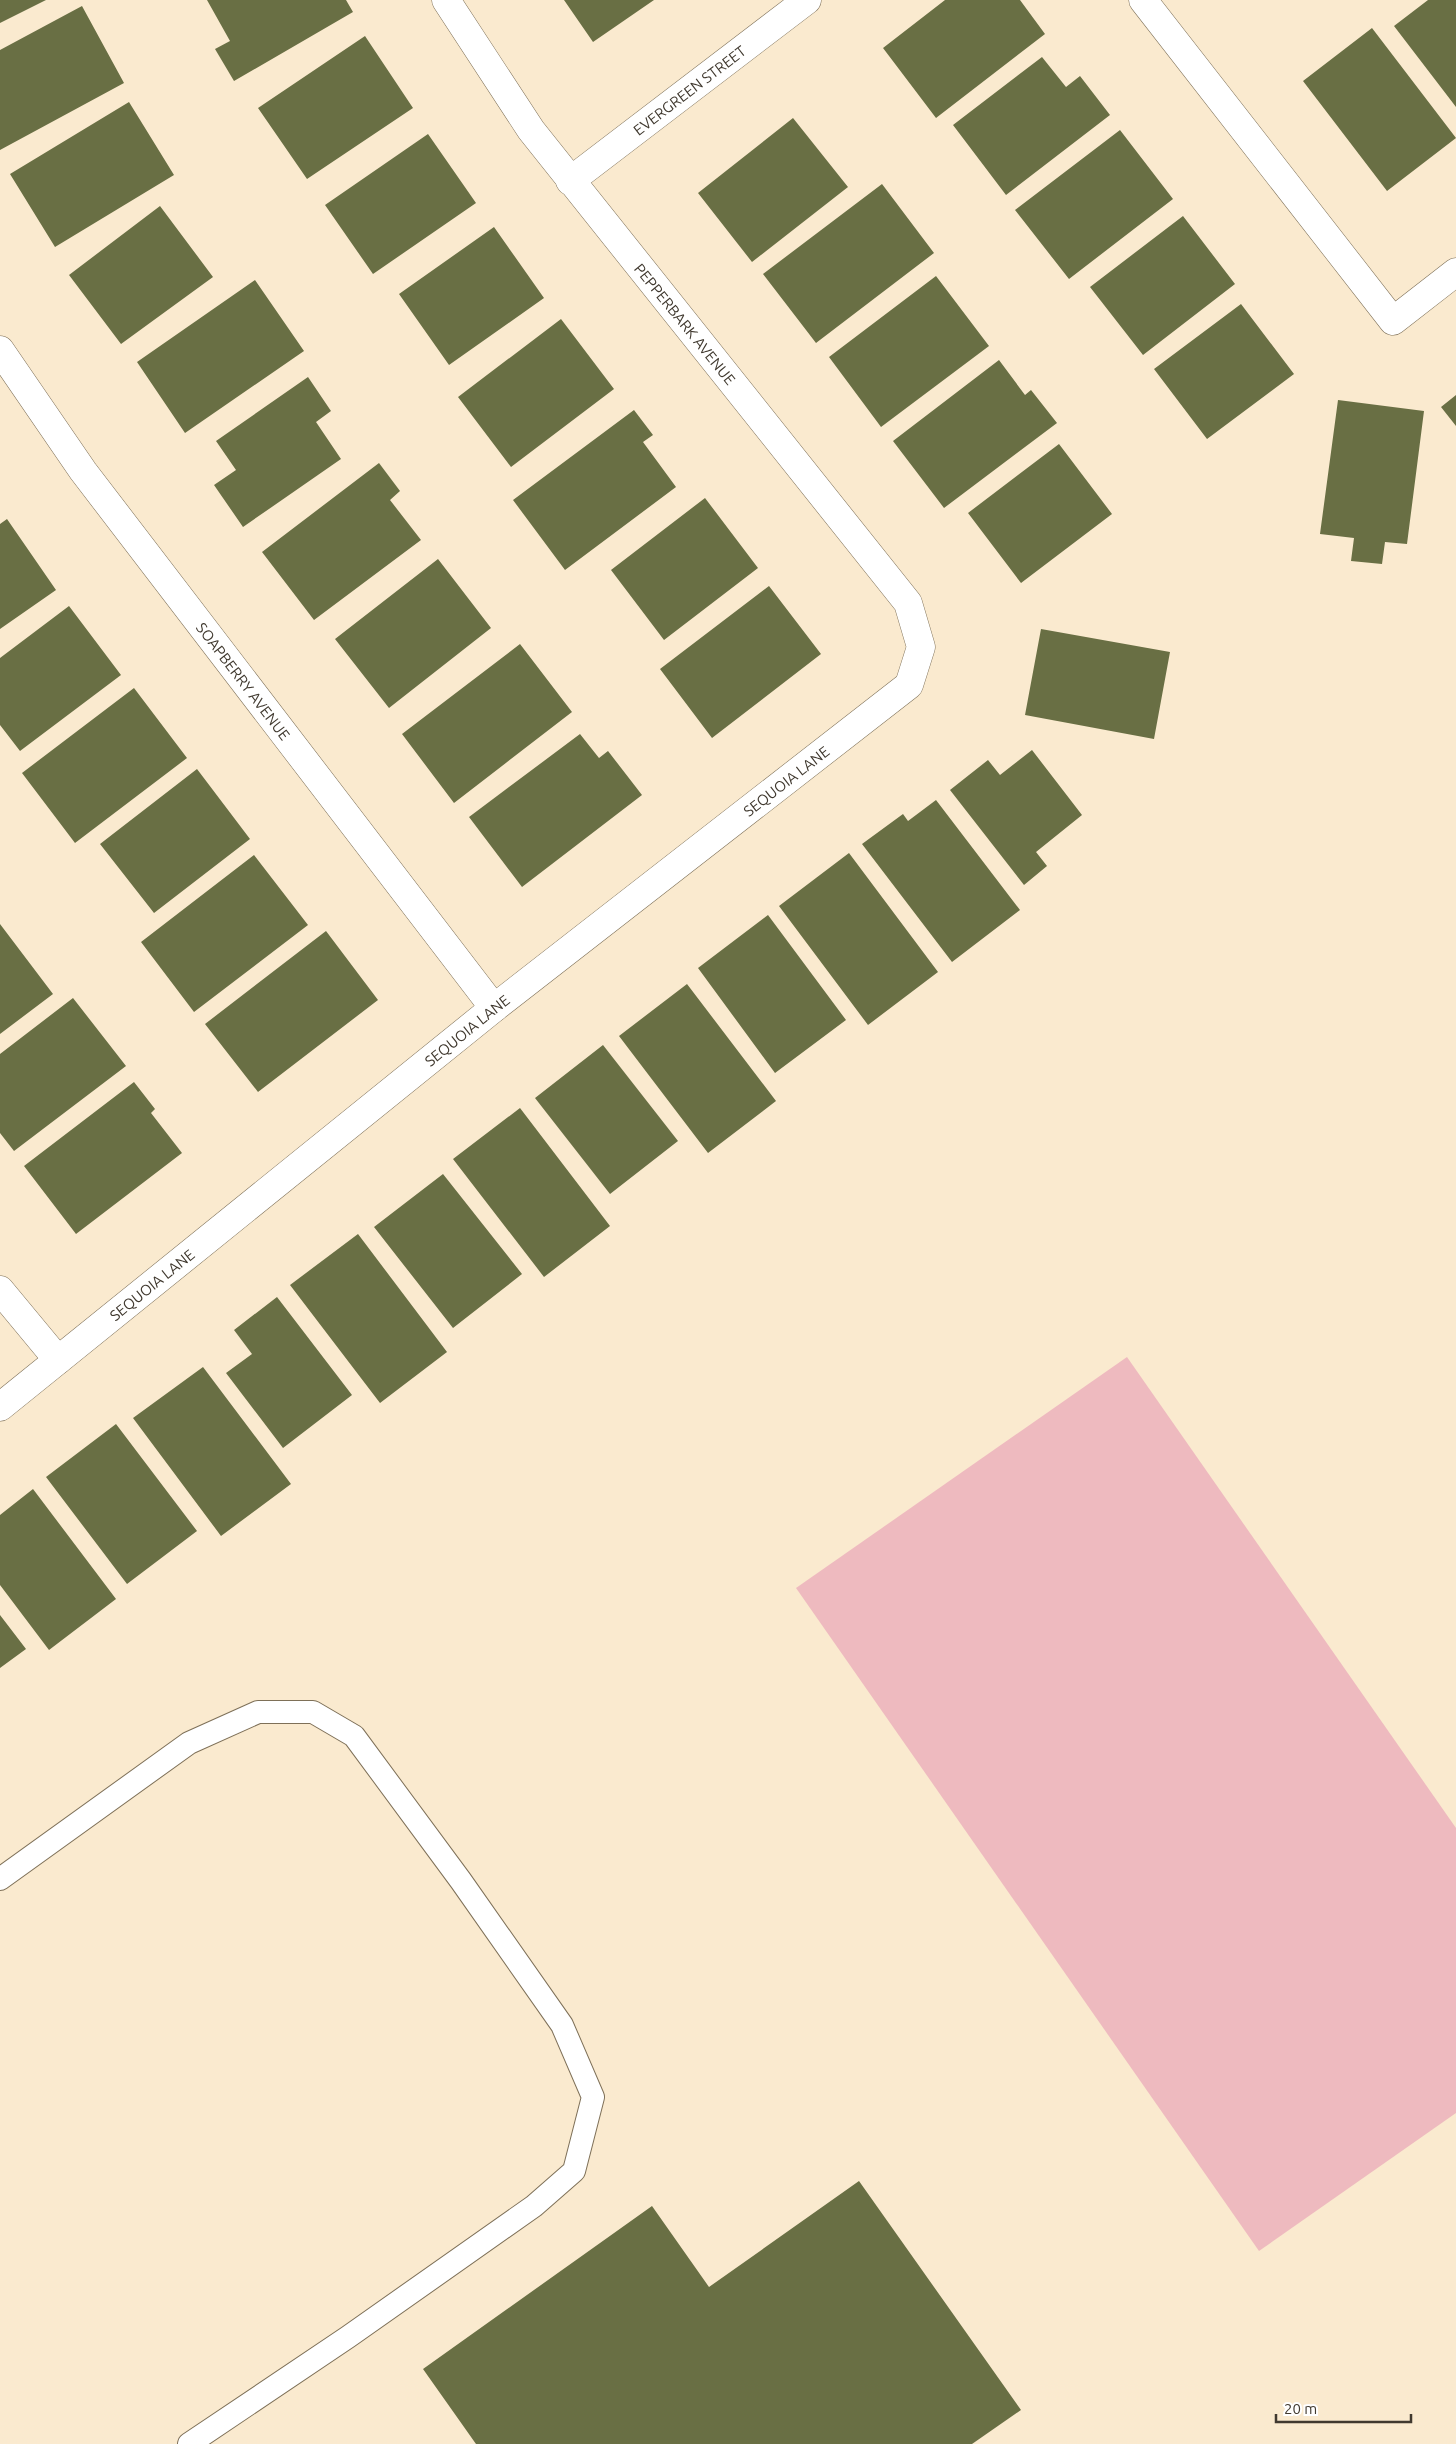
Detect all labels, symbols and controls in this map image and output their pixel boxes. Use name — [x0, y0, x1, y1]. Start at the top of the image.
street label: EVERGREEN STREET — [630, 41, 749, 138]
street label: PEPPERBARK AVENUE — [631, 260, 739, 388]
street label: SOAPBERRY AVENUE — [193, 619, 294, 743]
street label: SEQUOIA LANE — [740, 742, 832, 819]
street label: SEQUOIA LANE — [421, 991, 512, 1069]
street label: SEQUOIA LANE — [106, 1245, 197, 1324]
scale bar — [1276, 2392, 1411, 2424]
text: 20 m — [1284, 2400, 1317, 2417]

